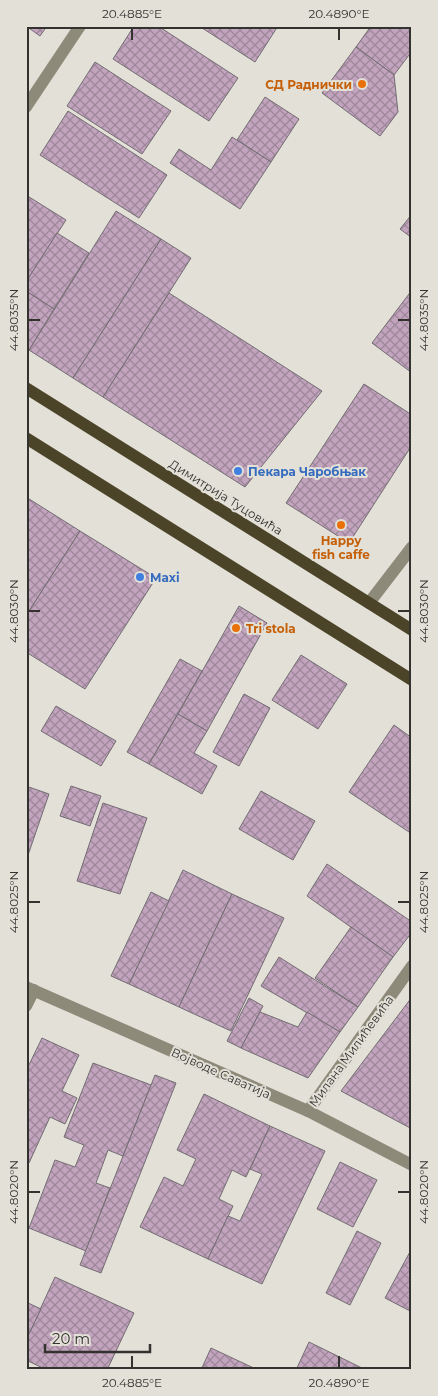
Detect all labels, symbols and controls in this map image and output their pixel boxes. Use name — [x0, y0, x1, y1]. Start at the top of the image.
text: 20.4885°E — [102, 6, 162, 21]
text: 20.4890°E — [308, 6, 370, 21]
place label: СД Раднички — [265, 77, 352, 92]
marker: СД Раднички — [356, 78, 368, 90]
text: 44.8035°N — [6, 289, 21, 351]
text: 44.8035°N — [416, 289, 431, 351]
street label: Димитрија Туцовића — [167, 456, 285, 538]
place label: Пекара Чаробњак — [248, 464, 366, 479]
marker: Пекара Чаробњак — [232, 465, 244, 477]
marker: Happy fish caffe — [335, 519, 347, 531]
place label: Happy fish caffe — [312, 533, 370, 562]
place label: Maxi — [150, 570, 180, 585]
marker: Maxi — [134, 571, 146, 583]
text: 44.8030°N — [6, 579, 21, 643]
text: 44.8030°N — [416, 579, 431, 643]
place label: Tri stola — [246, 621, 296, 636]
marker: Tri stola — [230, 622, 242, 634]
text: 44.8025°N — [6, 871, 21, 933]
text: 44.8025°N — [416, 871, 431, 933]
street label: Милана Милићевића — [305, 992, 397, 1110]
street label: Војводе Саватија — [169, 1044, 273, 1102]
text: 44.8020°N — [6, 1160, 21, 1224]
text: 44.8020°N — [416, 1160, 431, 1224]
scale bar — [45, 1321, 150, 1353]
text: 20 m — [52, 1329, 90, 1348]
text: 20.4885°E — [102, 1375, 162, 1390]
text: 20.4890°E — [308, 1375, 370, 1390]

